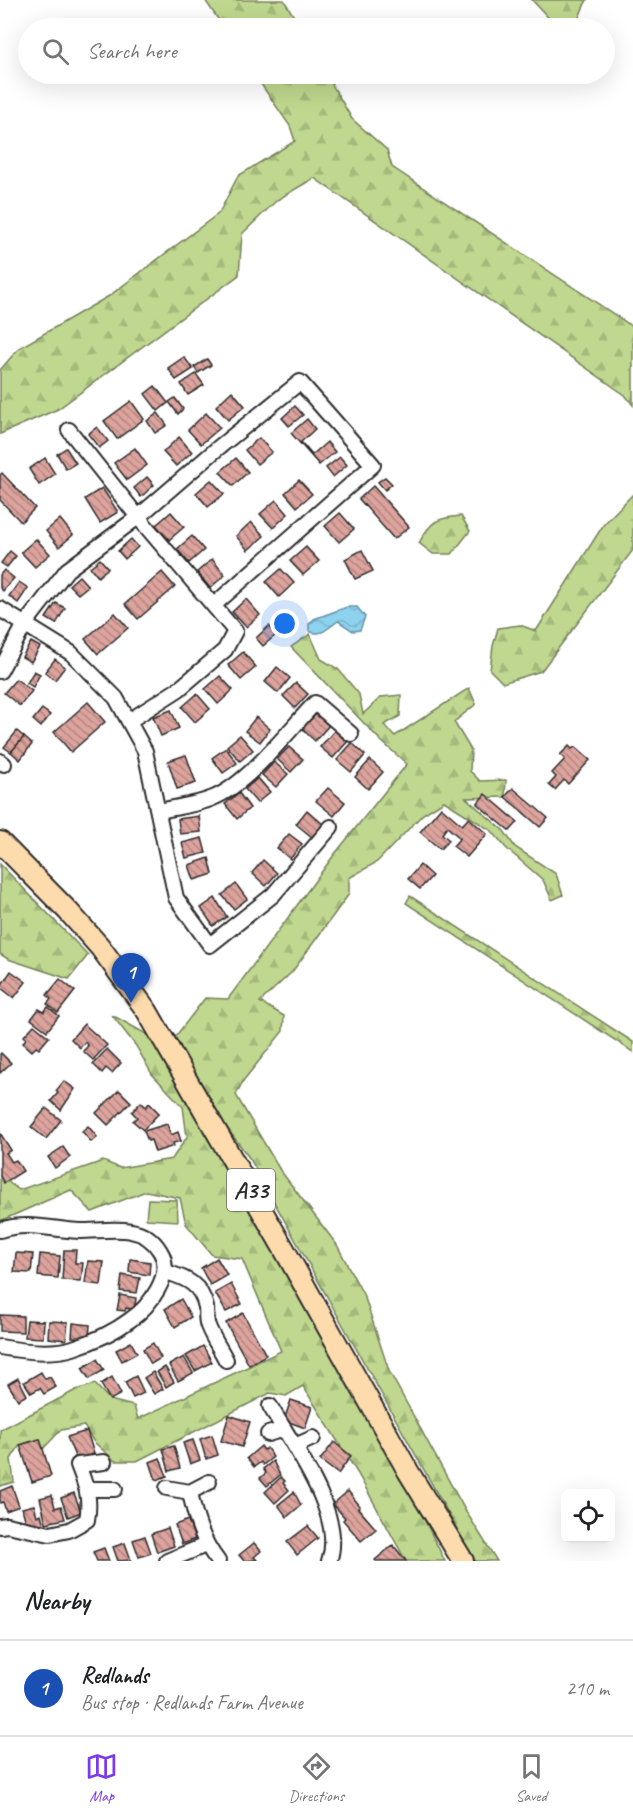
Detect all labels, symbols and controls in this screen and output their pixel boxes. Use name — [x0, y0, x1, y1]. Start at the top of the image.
search box — [18, 18, 615, 84]
icon: search — [39, 35, 72, 68]
text: Search here — [87, 37, 177, 65]
your location — [270, 609, 299, 638]
pin: 1 — [112, 954, 150, 1003]
road number: A33 — [227, 1169, 275, 1211]
map controls — [561, 1489, 615, 1543]
button: locate — [561, 1489, 615, 1543]
text: Nearby — [24, 1584, 89, 1617]
text: Redlands — [81, 1662, 149, 1690]
text: 1 — [39, 1676, 48, 1701]
text: 210 m — [566, 1676, 609, 1701]
text: Bus stop · Redlands Farm Avenue — [81, 1690, 303, 1715]
tab: Map — [85, 1750, 118, 1806]
tab: Directions — [289, 1750, 344, 1806]
tab: Saved — [515, 1750, 548, 1806]

